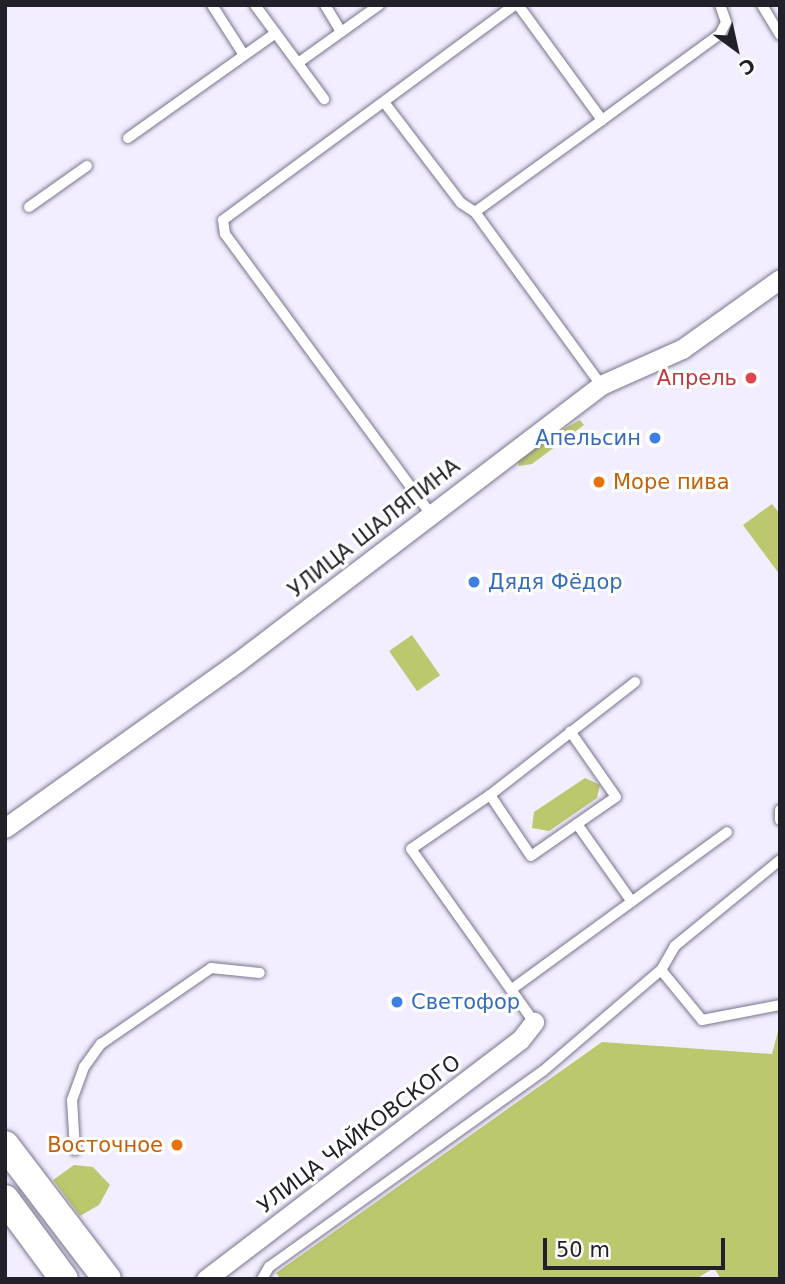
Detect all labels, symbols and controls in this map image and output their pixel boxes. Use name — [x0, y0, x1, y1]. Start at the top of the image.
north arrow — [701, 14, 771, 84]
text: С — [736, 54, 759, 80]
place label: Апрель — [657, 365, 737, 391]
marker: Апрель — [743, 370, 759, 386]
place label: Апельсин — [535, 425, 641, 451]
marker: Апельсин — [647, 430, 663, 446]
street label: УЛИЦА ШАЛЯПИНА — [283, 453, 465, 603]
place label: Море пива — [613, 469, 730, 495]
marker: Море пива — [591, 474, 607, 490]
place label: Дядя Фёдор — [488, 569, 623, 595]
marker: Дядя Фёдор — [466, 574, 482, 590]
place label: Светофор — [411, 989, 520, 1015]
marker: Светофор — [389, 994, 405, 1010]
street label: УЛИЦА ЧАЙКОВСКОГО — [253, 1049, 465, 1219]
place label: Восточное — [47, 1132, 163, 1158]
marker: Восточное — [169, 1137, 185, 1153]
scale bar — [547, 1224, 729, 1268]
text: 50 m — [556, 1238, 610, 1262]

